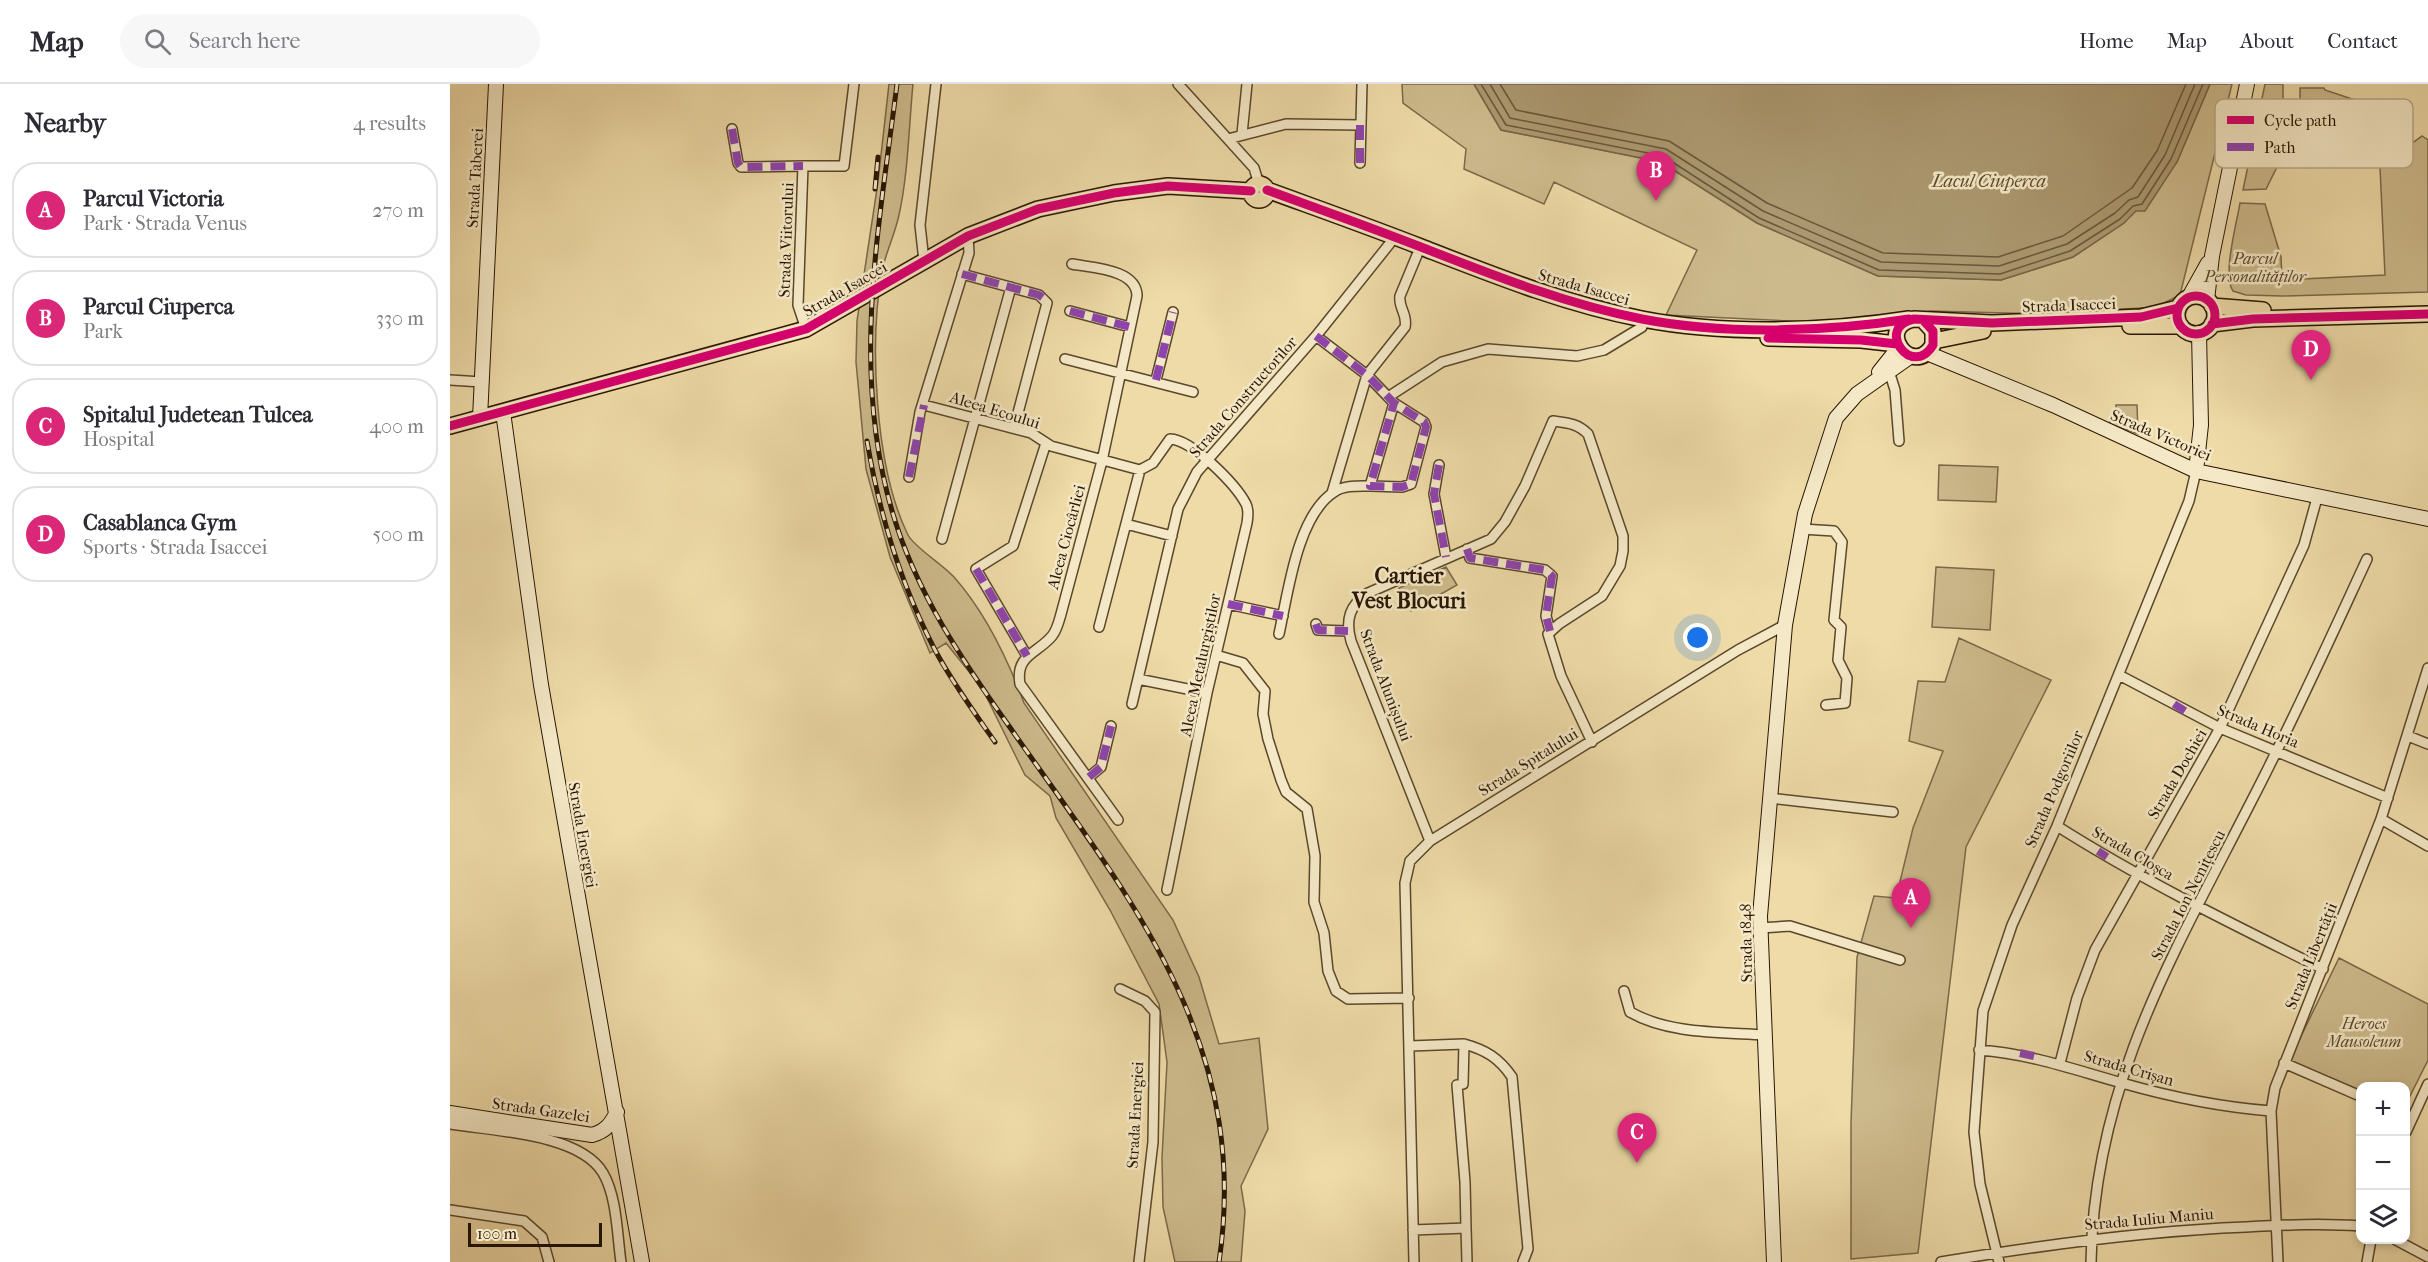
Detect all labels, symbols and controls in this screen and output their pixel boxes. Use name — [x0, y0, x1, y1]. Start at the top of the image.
search box — [120, 14, 540, 68]
text: Map — [30, 25, 84, 58]
icon: search — [141, 25, 174, 58]
text: Search here — [189, 28, 300, 54]
text: Home — [2079, 29, 2134, 53]
text: Map — [2167, 29, 2207, 53]
text: About — [2240, 29, 2294, 53]
text: Contact — [2327, 29, 2398, 53]
legend — [2215, 99, 2413, 168]
text: Nearby — [24, 108, 106, 139]
text: Cycle path — [2264, 111, 2336, 130]
text: 4 results — [353, 112, 426, 135]
street label: Strada Taberei — [463, 127, 487, 229]
text: Path — [2264, 138, 2296, 157]
pin: B — [1636, 152, 1676, 201]
water label: Lacul Ciuperca — [1930, 171, 2046, 192]
street label: Strada Viitorului — [774, 182, 798, 298]
text: Parcul Victoria — [83, 186, 224, 212]
text: A — [39, 199, 52, 222]
text: 270 m — [372, 199, 424, 222]
text: Park · Strada Venus — [83, 212, 247, 235]
park label: Parcul Personalităților — [2203, 249, 2308, 286]
street label: Strada Isaccei — [800, 257, 891, 321]
street label: Strada Isaccei — [1536, 265, 1632, 309]
text: Parcul Ciuperca — [83, 294, 234, 320]
street label: Strada Isaccei — [2022, 294, 2117, 316]
text: B — [39, 307, 52, 330]
text: 330 m — [376, 307, 424, 330]
text: Park — [83, 320, 123, 343]
pin: D — [2292, 330, 2330, 380]
street label: Strada Constructorilor — [1185, 332, 1301, 462]
street label: Aleea Ecoului — [947, 387, 1043, 433]
text: Spitalul Judetean Tulcea — [83, 402, 313, 428]
street label: Strada Victoriei — [2108, 405, 2214, 465]
text: C — [39, 415, 52, 438]
text: 400 m — [369, 415, 424, 438]
text: Hospital — [83, 428, 155, 451]
street label: Aleea Ciocârliei — [1043, 482, 1089, 592]
text: Casablanca Gym — [83, 510, 237, 536]
text: D — [38, 523, 53, 546]
text: 500 m — [372, 523, 424, 546]
text: Sports · Strada Isaccei — [83, 536, 267, 559]
district label: Cartier Vest Blocuri — [1351, 563, 1467, 614]
street label: Aleea Metalurgiștilor — [1175, 592, 1224, 739]
your location — [1683, 623, 1712, 652]
street label: Strada Alunișului — [1356, 626, 1416, 744]
street label: Strada Horia — [2214, 700, 2302, 752]
street label: Strada Spitalului — [1475, 724, 1582, 800]
street label: Strada Dochiei — [2143, 725, 2211, 823]
street label: Strada Podgoriilor — [2021, 727, 2087, 851]
street label: Strada Energiei — [564, 781, 602, 890]
street label: Strada Cloșca — [2089, 822, 2178, 884]
street label: Strada Ion Nenițescu — [2147, 827, 2230, 964]
pin: A — [1892, 878, 1930, 928]
street label: Strada Libertății — [2281, 900, 2342, 1013]
street label: Strada 1848 — [1736, 903, 1756, 983]
park label: Heroes Mausoleum — [2326, 1014, 2402, 1051]
street label: Strada Crișan — [2082, 1046, 2177, 1090]
street label: Strada Energiei — [1123, 1061, 1147, 1169]
map controls — [2356, 1082, 2410, 1244]
button: + — [2356, 1082, 2410, 1136]
street label: Strada Gazelei — [491, 1094, 591, 1126]
pin: C — [1618, 1114, 1656, 1163]
button: − — [2356, 1136, 2410, 1190]
button: layers — [2356, 1190, 2410, 1244]
street label: Strada Iuliu Maniu — [2084, 1204, 2214, 1234]
scale bar — [468, 1220, 602, 1248]
text: 100 m — [477, 1224, 517, 1243]

